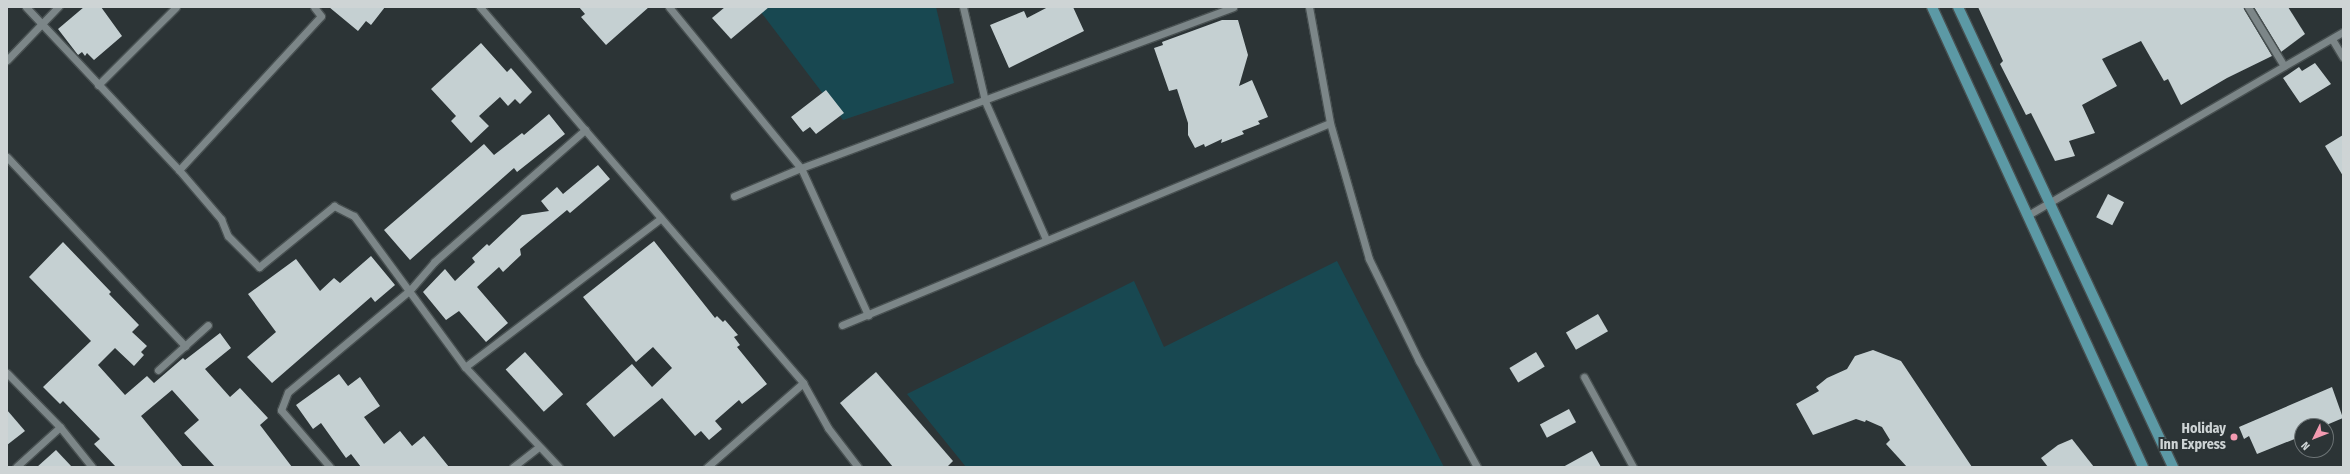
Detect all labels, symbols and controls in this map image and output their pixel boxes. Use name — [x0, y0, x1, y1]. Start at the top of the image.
north arrow — [2294, 418, 2334, 458]
place label: Holiday Inn Express — [2160, 421, 2226, 454]
marker: Holiday Inn Express — [2229, 432, 2239, 442]
text: N — [2299, 439, 2313, 453]

